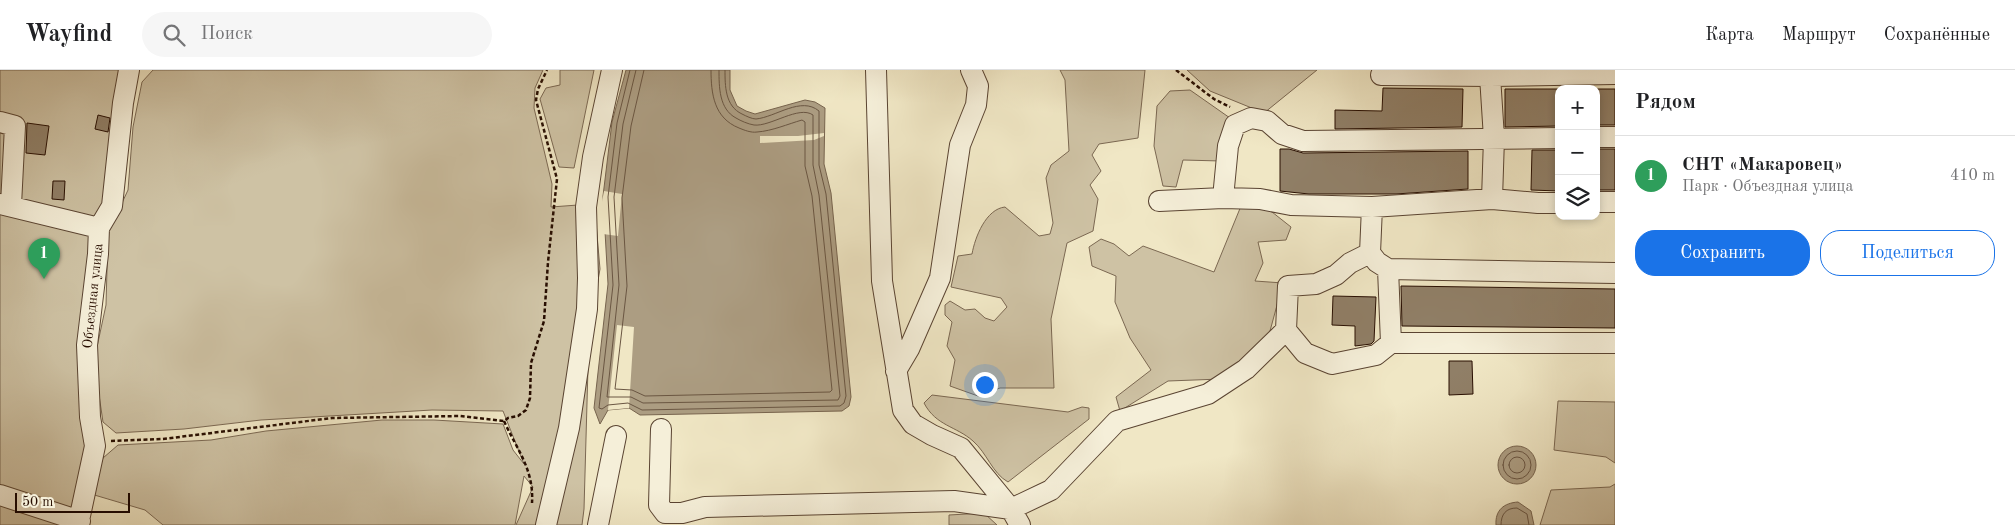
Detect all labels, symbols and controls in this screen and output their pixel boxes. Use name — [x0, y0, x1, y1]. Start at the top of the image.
search box — [142, 12, 492, 57]
icon: search — [160, 21, 188, 49]
text: Wayfind — [25, 23, 112, 47]
text: Поиск — [200, 25, 253, 44]
text: Карта — [1705, 26, 1754, 44]
text: Маршрут — [1782, 26, 1856, 44]
text: Сохранённые — [1884, 26, 1990, 44]
map controls — [1555, 85, 1600, 220]
button: + — [1555, 85, 1600, 130]
text: Рядом — [1635, 92, 1696, 113]
button: − — [1555, 130, 1600, 175]
text: СНТ «Макаровец» — [1682, 156, 1843, 175]
text: 1 — [1646, 168, 1656, 184]
text: 410 m — [1950, 168, 1995, 184]
button: layers — [1555, 175, 1600, 220]
text: Парк · Объездная улица — [1682, 179, 1853, 195]
button: Сохранить — [1635, 230, 1810, 276]
button: Поделиться — [1820, 230, 1995, 276]
pin: 1 — [28, 238, 60, 279]
street label: Объездная улица — [81, 243, 106, 349]
your location — [972, 372, 998, 398]
scale bar — [15, 490, 130, 513]
text: 50 m — [22, 495, 53, 509]

